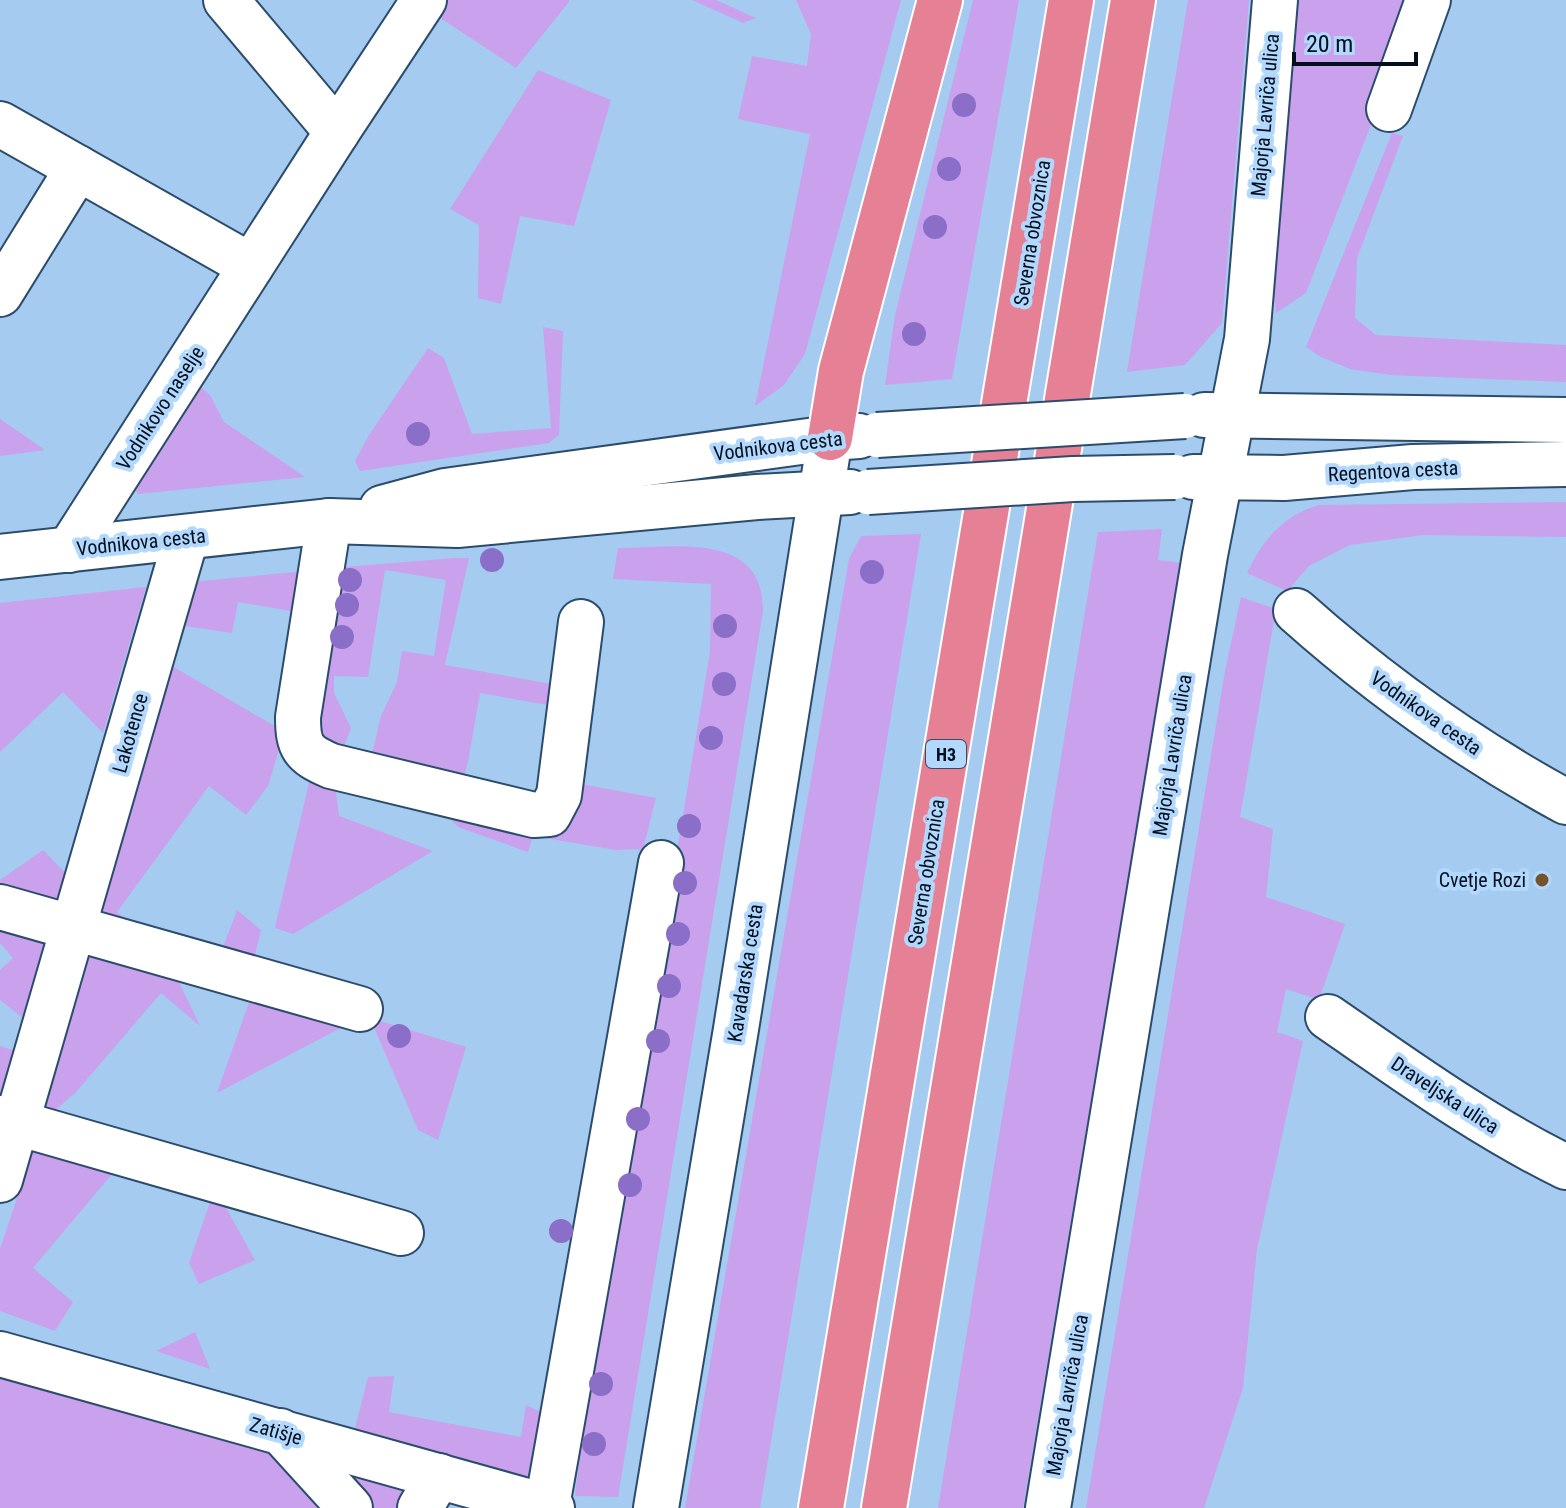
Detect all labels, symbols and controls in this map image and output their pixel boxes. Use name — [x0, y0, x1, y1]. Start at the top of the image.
scale bar — [1294, 16, 1416, 66]
text: 20 m — [1306, 30, 1353, 58]
street label: Majorja Lavriča ulica — [1246, 33, 1284, 197]
street label: Severna obvoznica — [1009, 158, 1055, 308]
street label: Vodnikovo naselje — [111, 341, 209, 475]
street label: Vodnikova cesta — [712, 426, 844, 466]
street label: Regentova cesta — [1327, 456, 1459, 486]
street label: Vodnikova cesta — [75, 523, 207, 561]
street label: Vodnikova cesta — [1366, 666, 1486, 760]
street label: Majorja Lavriča ulica — [1147, 673, 1197, 837]
street label: Lakotence — [107, 690, 153, 776]
road number: H3 — [926, 740, 966, 768]
street label: Severna obvoznica — [903, 797, 949, 947]
place label: Cvetje Rozi — [1439, 868, 1526, 892]
marker: Cvetje Rozi — [1533, 871, 1551, 889]
street label: Kavadarska cesta — [722, 902, 768, 1044]
street label: Draveljska ulica — [1387, 1051, 1503, 1139]
street label: Majorja Lavriča ulica — [1041, 1313, 1093, 1477]
street label: Zatišje — [247, 1412, 305, 1450]

